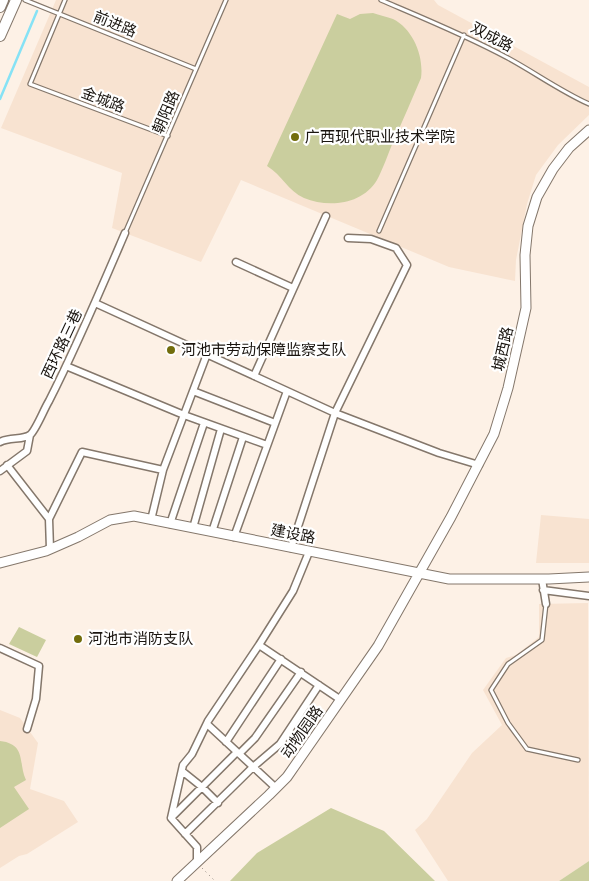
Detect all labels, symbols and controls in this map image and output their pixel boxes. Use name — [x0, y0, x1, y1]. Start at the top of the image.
street label: 前进路 — [91, 6, 140, 40]
street label: 双成路 — [468, 18, 517, 55]
street label: 金城路 — [79, 83, 128, 116]
street label: 朝阳路 — [148, 87, 182, 136]
place label: 广西现代职业技术学院 — [305, 127, 455, 145]
marker: 广西现代职业技术学院 — [289, 131, 301, 143]
street label: 西环路三巷 — [37, 306, 85, 381]
street label: 城西路 — [488, 325, 516, 373]
place label: 河池市劳动保障监察支队 — [181, 340, 346, 358]
marker: 河池市劳动保障监察支队 — [165, 344, 177, 356]
street label: 建设路 — [269, 520, 317, 546]
place label: 河池市消防支队 — [88, 629, 193, 647]
marker: 河池市消防支队 — [72, 633, 84, 645]
street label: 动物园路 — [277, 702, 326, 761]

